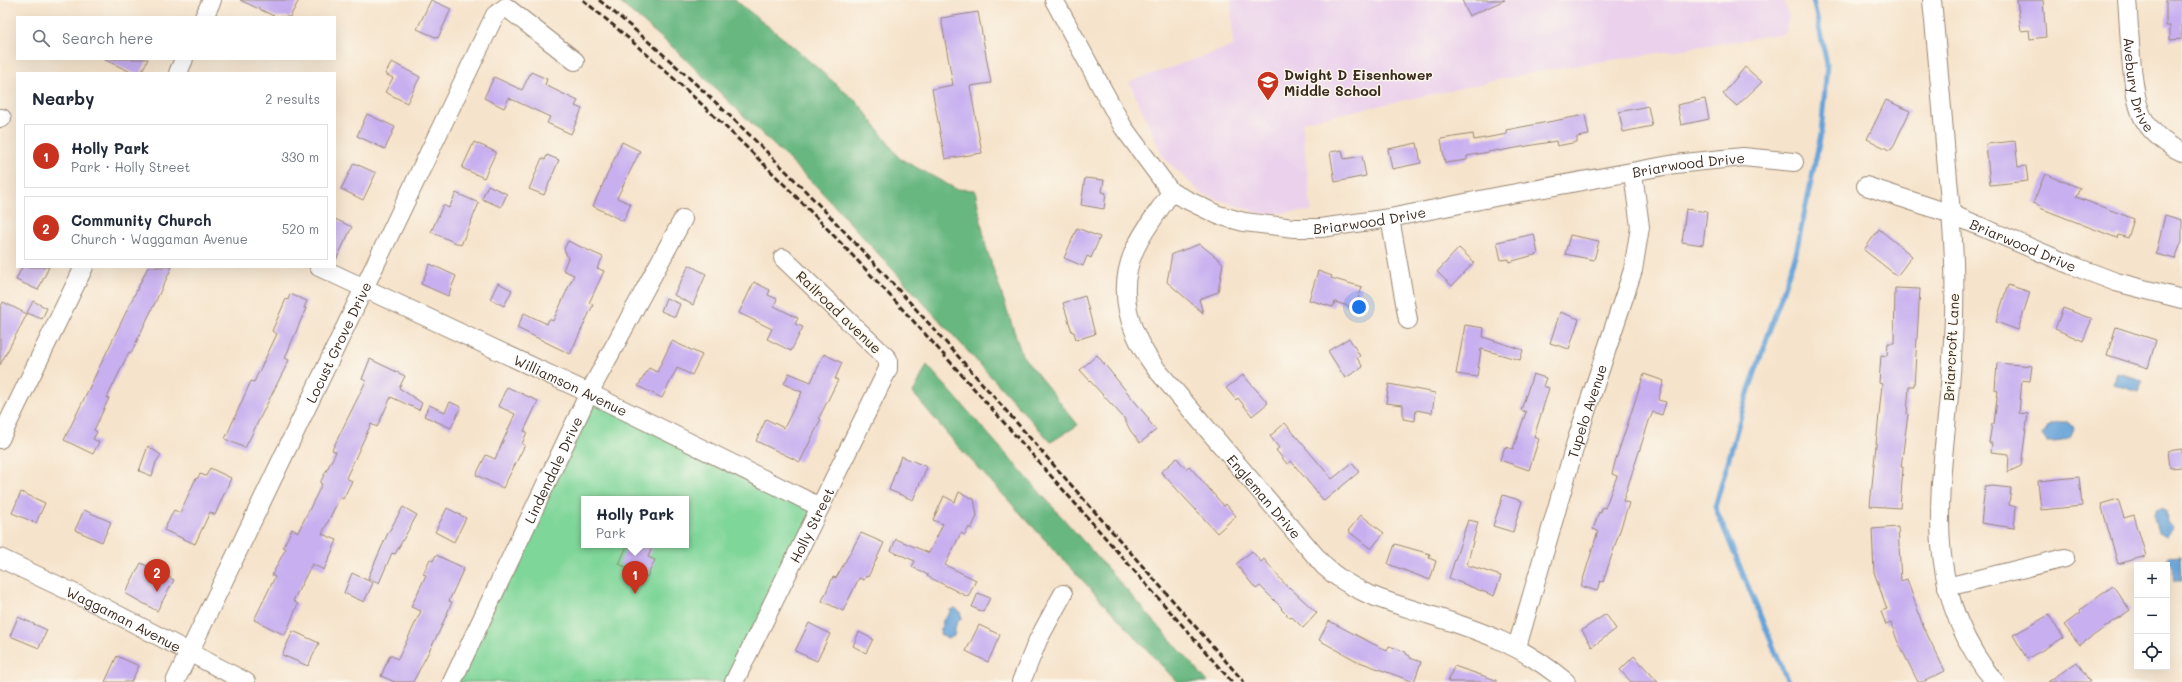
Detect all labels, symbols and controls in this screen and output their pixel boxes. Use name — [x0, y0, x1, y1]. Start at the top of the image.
search box — [16, 16, 336, 60]
icon: search — [30, 27, 52, 49]
text: Search here — [62, 28, 153, 48]
street label: Avebury Drive — [2120, 37, 2159, 136]
place label: Dwight D Eisenhower Middle School — [1284, 65, 1433, 100]
school or university icon: Dwight D Eisenhower Middle School — [1255, 69, 1281, 102]
text: Nearby — [32, 87, 94, 109]
text: 2 results — [265, 90, 320, 107]
text: Holly Park — [71, 138, 149, 158]
street label: Briarwood Drive — [1630, 147, 1746, 181]
text: 1 — [43, 148, 49, 165]
text: 330 m — [281, 148, 319, 165]
text: Park · Holly Street — [71, 158, 190, 175]
street label: Briarwood Drive — [1313, 202, 1427, 238]
text: Community Church — [71, 210, 211, 230]
street label: Briarwood Drive — [1967, 214, 2079, 276]
text: 2 — [42, 220, 50, 237]
text: 520 m — [282, 220, 319, 237]
text: Church · Waggaman Avenue — [71, 230, 248, 247]
street label: Railroad avenue — [792, 266, 886, 358]
street label: Locust Grove Drive — [301, 278, 375, 406]
street label: Briarcroft Lane — [1939, 293, 1963, 401]
your location — [1349, 297, 1369, 317]
street label: Williamson Avenue — [511, 350, 631, 420]
street label: Tupelo Avenue — [1562, 362, 1611, 460]
street label: Lindendale Drive — [519, 413, 586, 526]
street label: Engleman Drive — [1223, 450, 1306, 542]
street label: Holly Street — [785, 484, 838, 566]
popup — [581, 496, 689, 548]
text: Holly Park — [596, 504, 674, 524]
text: Park — [596, 524, 625, 541]
pin: 2 — [144, 559, 170, 592]
pin: 1 — [622, 561, 648, 594]
map controls — [2134, 562, 2170, 670]
button: + — [2134, 562, 2170, 598]
street label: Waggaman Avenue — [63, 581, 185, 656]
button: − — [2134, 598, 2170, 634]
button: locate — [2134, 634, 2170, 670]

